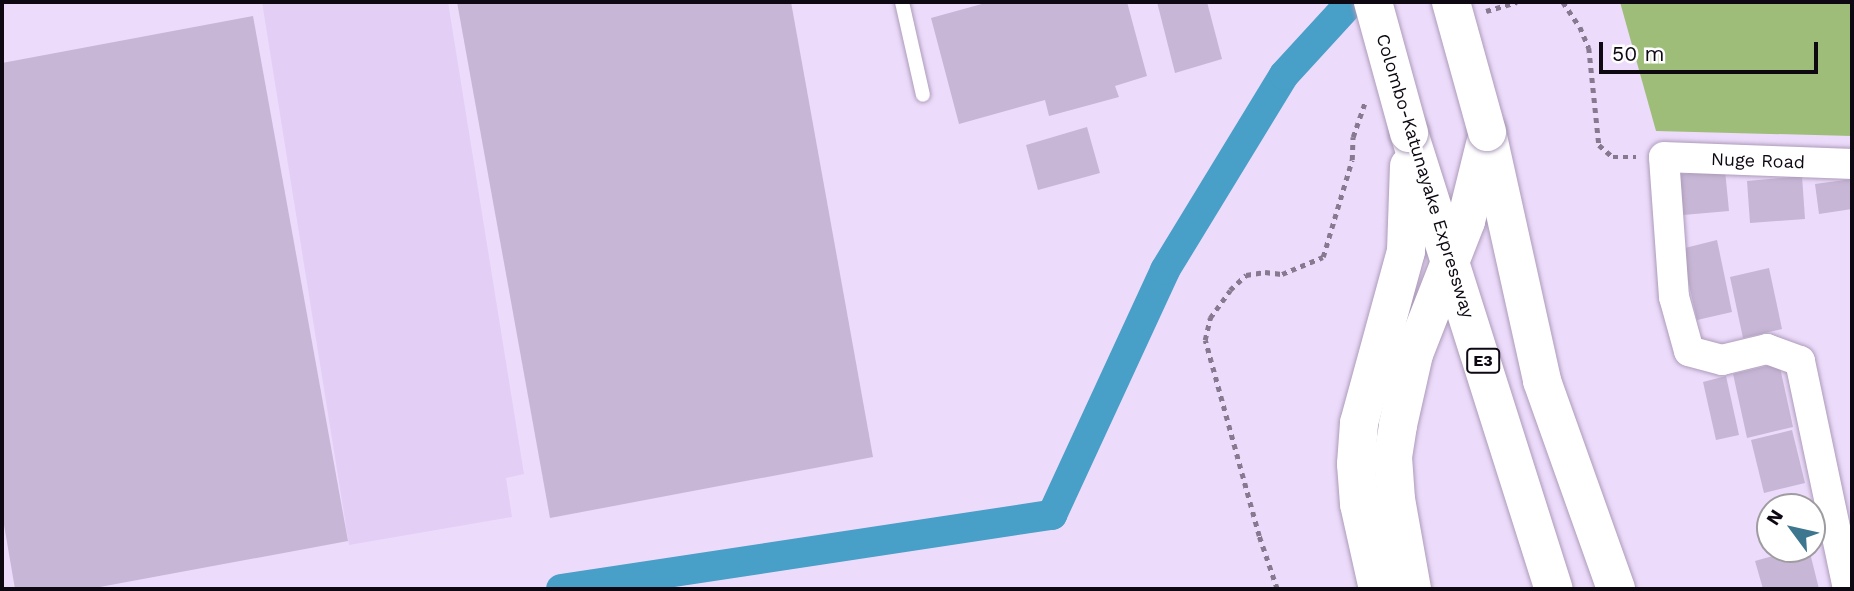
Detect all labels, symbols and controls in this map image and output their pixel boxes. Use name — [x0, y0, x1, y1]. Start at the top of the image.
scale bar — [1602, 28, 1821, 72]
street label: Colombo-Katunayake Expressway — [1371, 31, 1479, 321]
text: 50 m — [1612, 41, 1664, 66]
street label: Nuge Road — [1711, 149, 1805, 173]
road number: E3 — [1466, 348, 1500, 374]
north arrow — [1756, 493, 1826, 563]
text: N — [1761, 505, 1788, 530]

